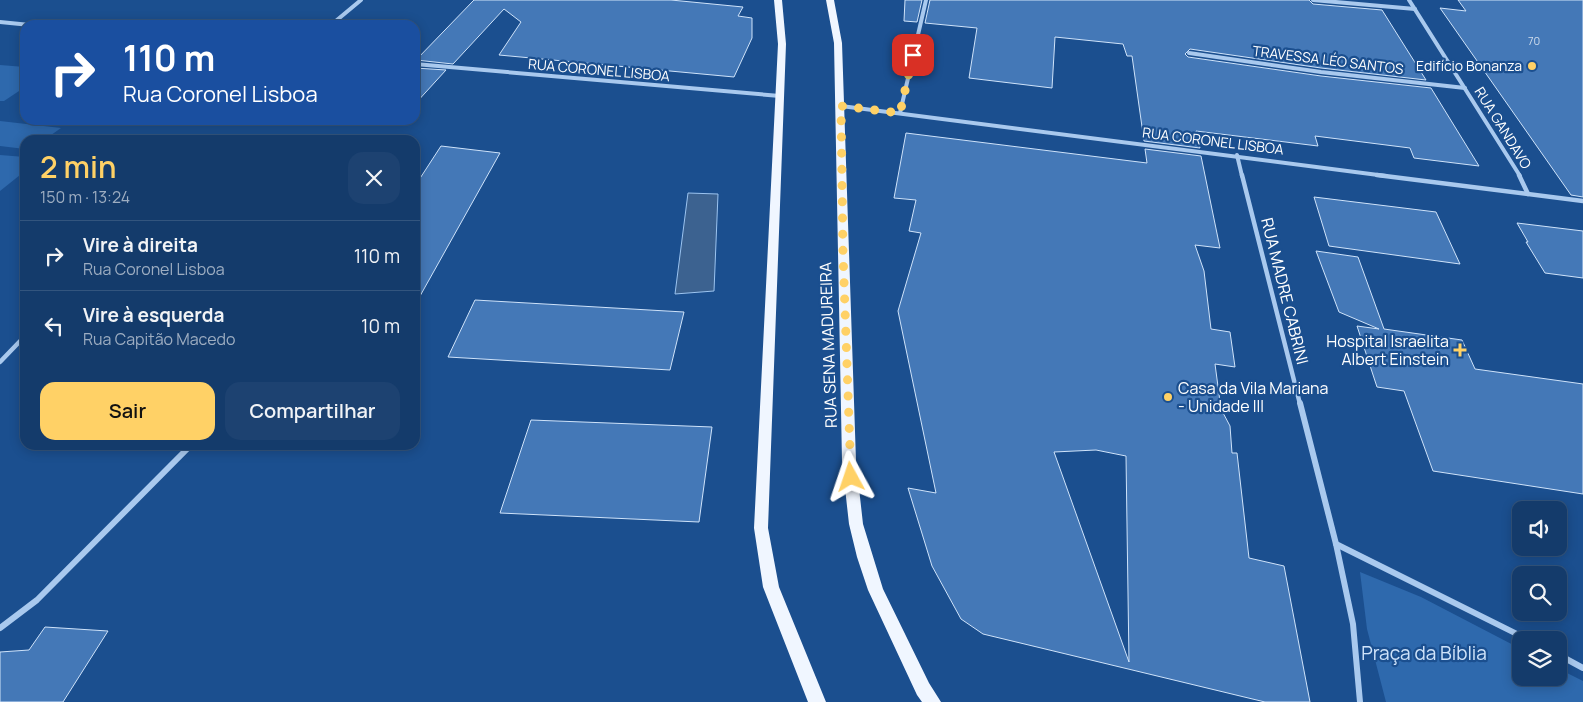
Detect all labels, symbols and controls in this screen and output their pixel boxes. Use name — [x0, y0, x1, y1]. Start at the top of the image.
house number: 70 — [1528, 33, 1540, 48]
text: 110 m — [123, 34, 215, 82]
pin — [892, 34, 934, 76]
icon: right — [40, 40, 105, 105]
icon: arrive — [899, 41, 927, 69]
street label: TRAVESSA LÉO SANTOS — [1251, 41, 1405, 78]
street label: RUA CORONEL LISBOA — [527, 54, 671, 85]
place label: Edifício Bonanza — [1416, 56, 1522, 75]
marker: Edifício Bonanza — [1526, 60, 1538, 72]
text: Rua Coronel Lisboa — [123, 79, 318, 109]
street label: RUA GANDAVO — [1471, 83, 1536, 172]
street label: RUA CORONEL LISBOA — [1141, 122, 1285, 159]
text: 2 min — [40, 146, 116, 187]
button: close — [348, 152, 400, 204]
text: 150 m · 13:24 — [40, 186, 130, 208]
street label: RUA MADRE CABRINI — [1256, 215, 1314, 367]
text: Vire à direita — [83, 232, 198, 258]
icon: right — [40, 242, 68, 270]
text: 110 m — [354, 243, 400, 269]
text: Rua Coronel Lisboa — [83, 258, 225, 280]
street label: RUA SENA MADUREIRA — [814, 262, 842, 428]
text: Vire à esquerda — [83, 302, 224, 328]
icon: left — [40, 312, 68, 340]
text: 10 m — [361, 313, 400, 339]
text: Rua Capitão Macedo — [83, 328, 235, 350]
place label: Hospital Israelita Albert Einstein — [1326, 330, 1449, 370]
marker: Hospital Israelita Albert Einstein — [1453, 343, 1467, 357]
place label: Casa da Vila Mariana - Unidade III — [1178, 377, 1328, 417]
button: Sair — [40, 382, 215, 440]
button: Compartilhar — [225, 382, 400, 440]
marker: Casa da Vila Mariana - Unidade III — [1162, 391, 1174, 403]
position arrow — [824, 450, 876, 502]
map controls — [1512, 501, 1567, 686]
button: sound — [1512, 501, 1567, 556]
button: search — [1512, 566, 1567, 621]
button: layers — [1512, 631, 1567, 686]
park label: Praça da Bíblia — [1361, 640, 1487, 666]

